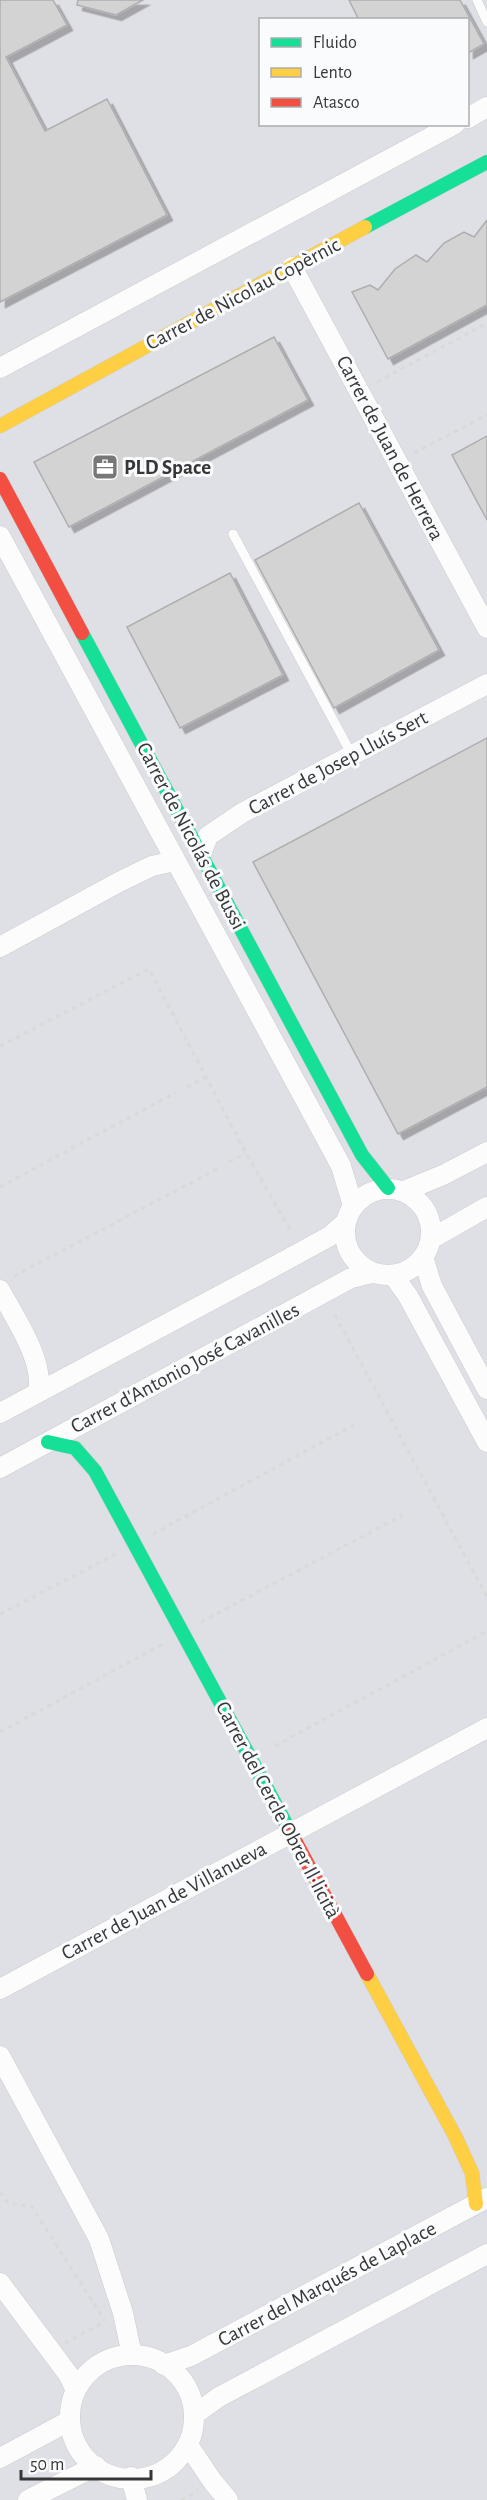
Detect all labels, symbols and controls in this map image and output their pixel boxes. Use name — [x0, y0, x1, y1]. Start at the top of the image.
legend — [259, 18, 469, 126]
text: Fluido — [313, 34, 357, 52]
text: Lento — [313, 64, 352, 82]
text: Atasco — [313, 94, 360, 112]
street label: Carrer de Nicolau Copèrnic — [142, 234, 344, 354]
street label: Carrer de Juan de Herrera — [332, 352, 448, 544]
office icon: PLD Space — [90, 452, 120, 482]
place label: PLD Space — [124, 457, 211, 478]
street label: Carrer de Josep Lluís Sert — [245, 707, 431, 819]
street label: Carrer de Nicolás de Bussi — [133, 739, 249, 933]
street label: Carrer d'Antonio José Cavanilles — [67, 1299, 303, 1437]
street label: Carrer del Cercle Obrer Il·licità — [212, 1698, 344, 1922]
street label: Carrer de Juan de Villanueva — [58, 1838, 270, 1964]
street label: Carrer del Marqués de Laplace — [214, 2217, 440, 2351]
scale bar — [21, 2443, 152, 2481]
text: 50 m — [30, 2456, 64, 2474]

